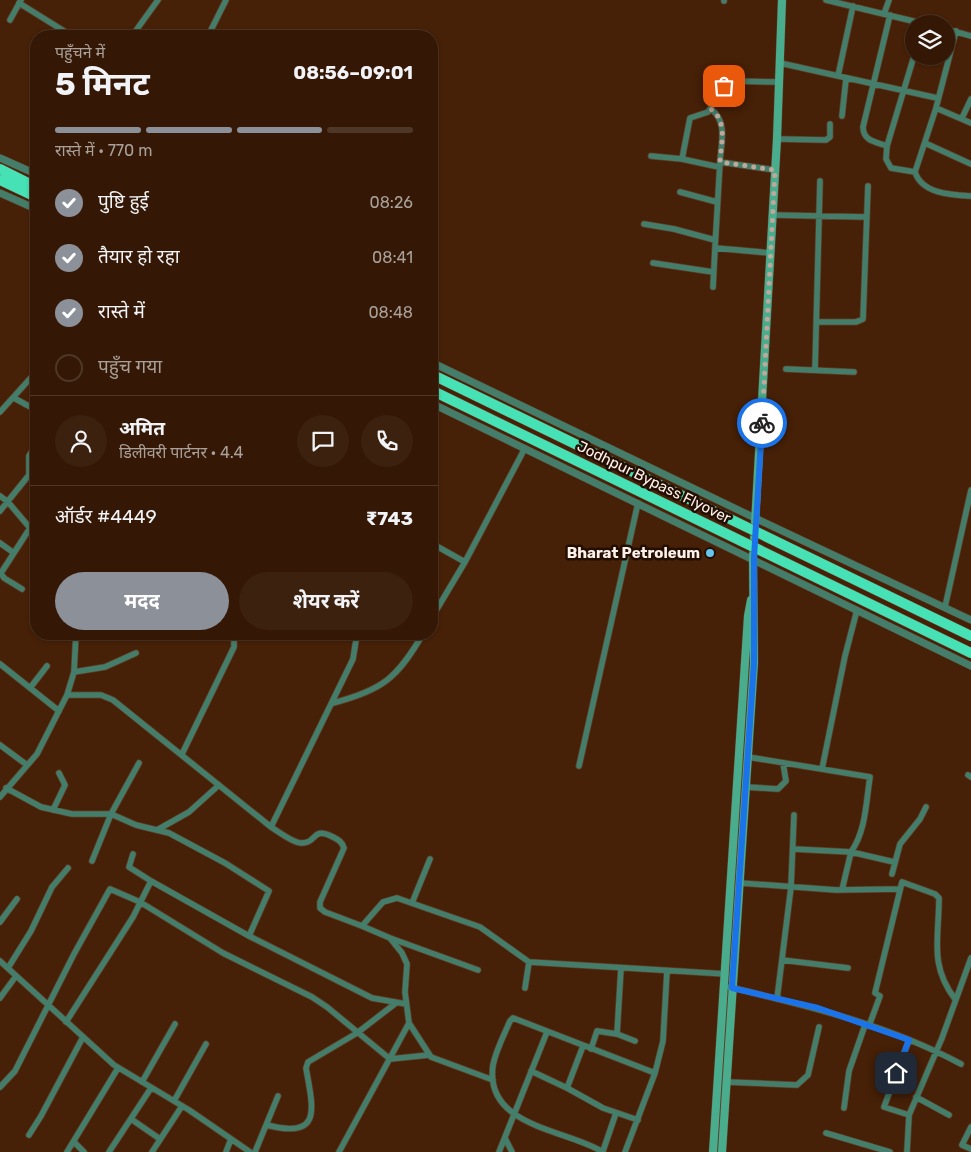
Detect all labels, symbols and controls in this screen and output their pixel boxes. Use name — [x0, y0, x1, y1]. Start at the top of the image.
map controls — [905, 15, 955, 65]
button: layers — [905, 15, 955, 65]
text: पहुँचने में — [55, 43, 105, 62]
text: 08:56–09:01 — [293, 61, 413, 84]
text: 5 मिनट — [55, 65, 150, 103]
pin — [703, 65, 745, 107]
icon: bag — [710, 72, 738, 100]
text: रास्ते में · 770 m — [55, 141, 152, 160]
icon: check — [55, 189, 83, 217]
text: पुष्टि हुई — [98, 190, 149, 213]
text: 08:26 — [370, 193, 413, 212]
icon: check — [55, 244, 83, 272]
text: तैयार हो रहा — [98, 245, 180, 268]
text: 08:41 — [372, 248, 413, 267]
icon: check — [55, 299, 83, 327]
text: रास्ते में — [98, 300, 145, 323]
text: 08:48 — [368, 303, 413, 322]
text: पहुँच गया — [98, 355, 162, 378]
courier — [737, 398, 787, 448]
icon: bike — [748, 409, 776, 437]
button: person — [55, 415, 107, 467]
button: chat — [297, 415, 349, 467]
button: phone — [361, 415, 413, 467]
text: अमित — [119, 417, 165, 440]
street label: Jodhpur Bypass Flyover — [574, 437, 734, 527]
text: डिलीवरी पार्टनर · 4.4 — [119, 443, 243, 462]
text: ऑर्डर #4449 — [55, 505, 157, 528]
text: ₹743 — [366, 507, 413, 530]
place label: Bharat Petroleum — [567, 544, 700, 562]
marker: Bharat Petroleum — [704, 547, 716, 559]
button: मदद — [55, 572, 229, 630]
button: शेयर करें — [239, 572, 413, 630]
pin — [875, 1052, 917, 1094]
icon: home — [882, 1059, 910, 1087]

